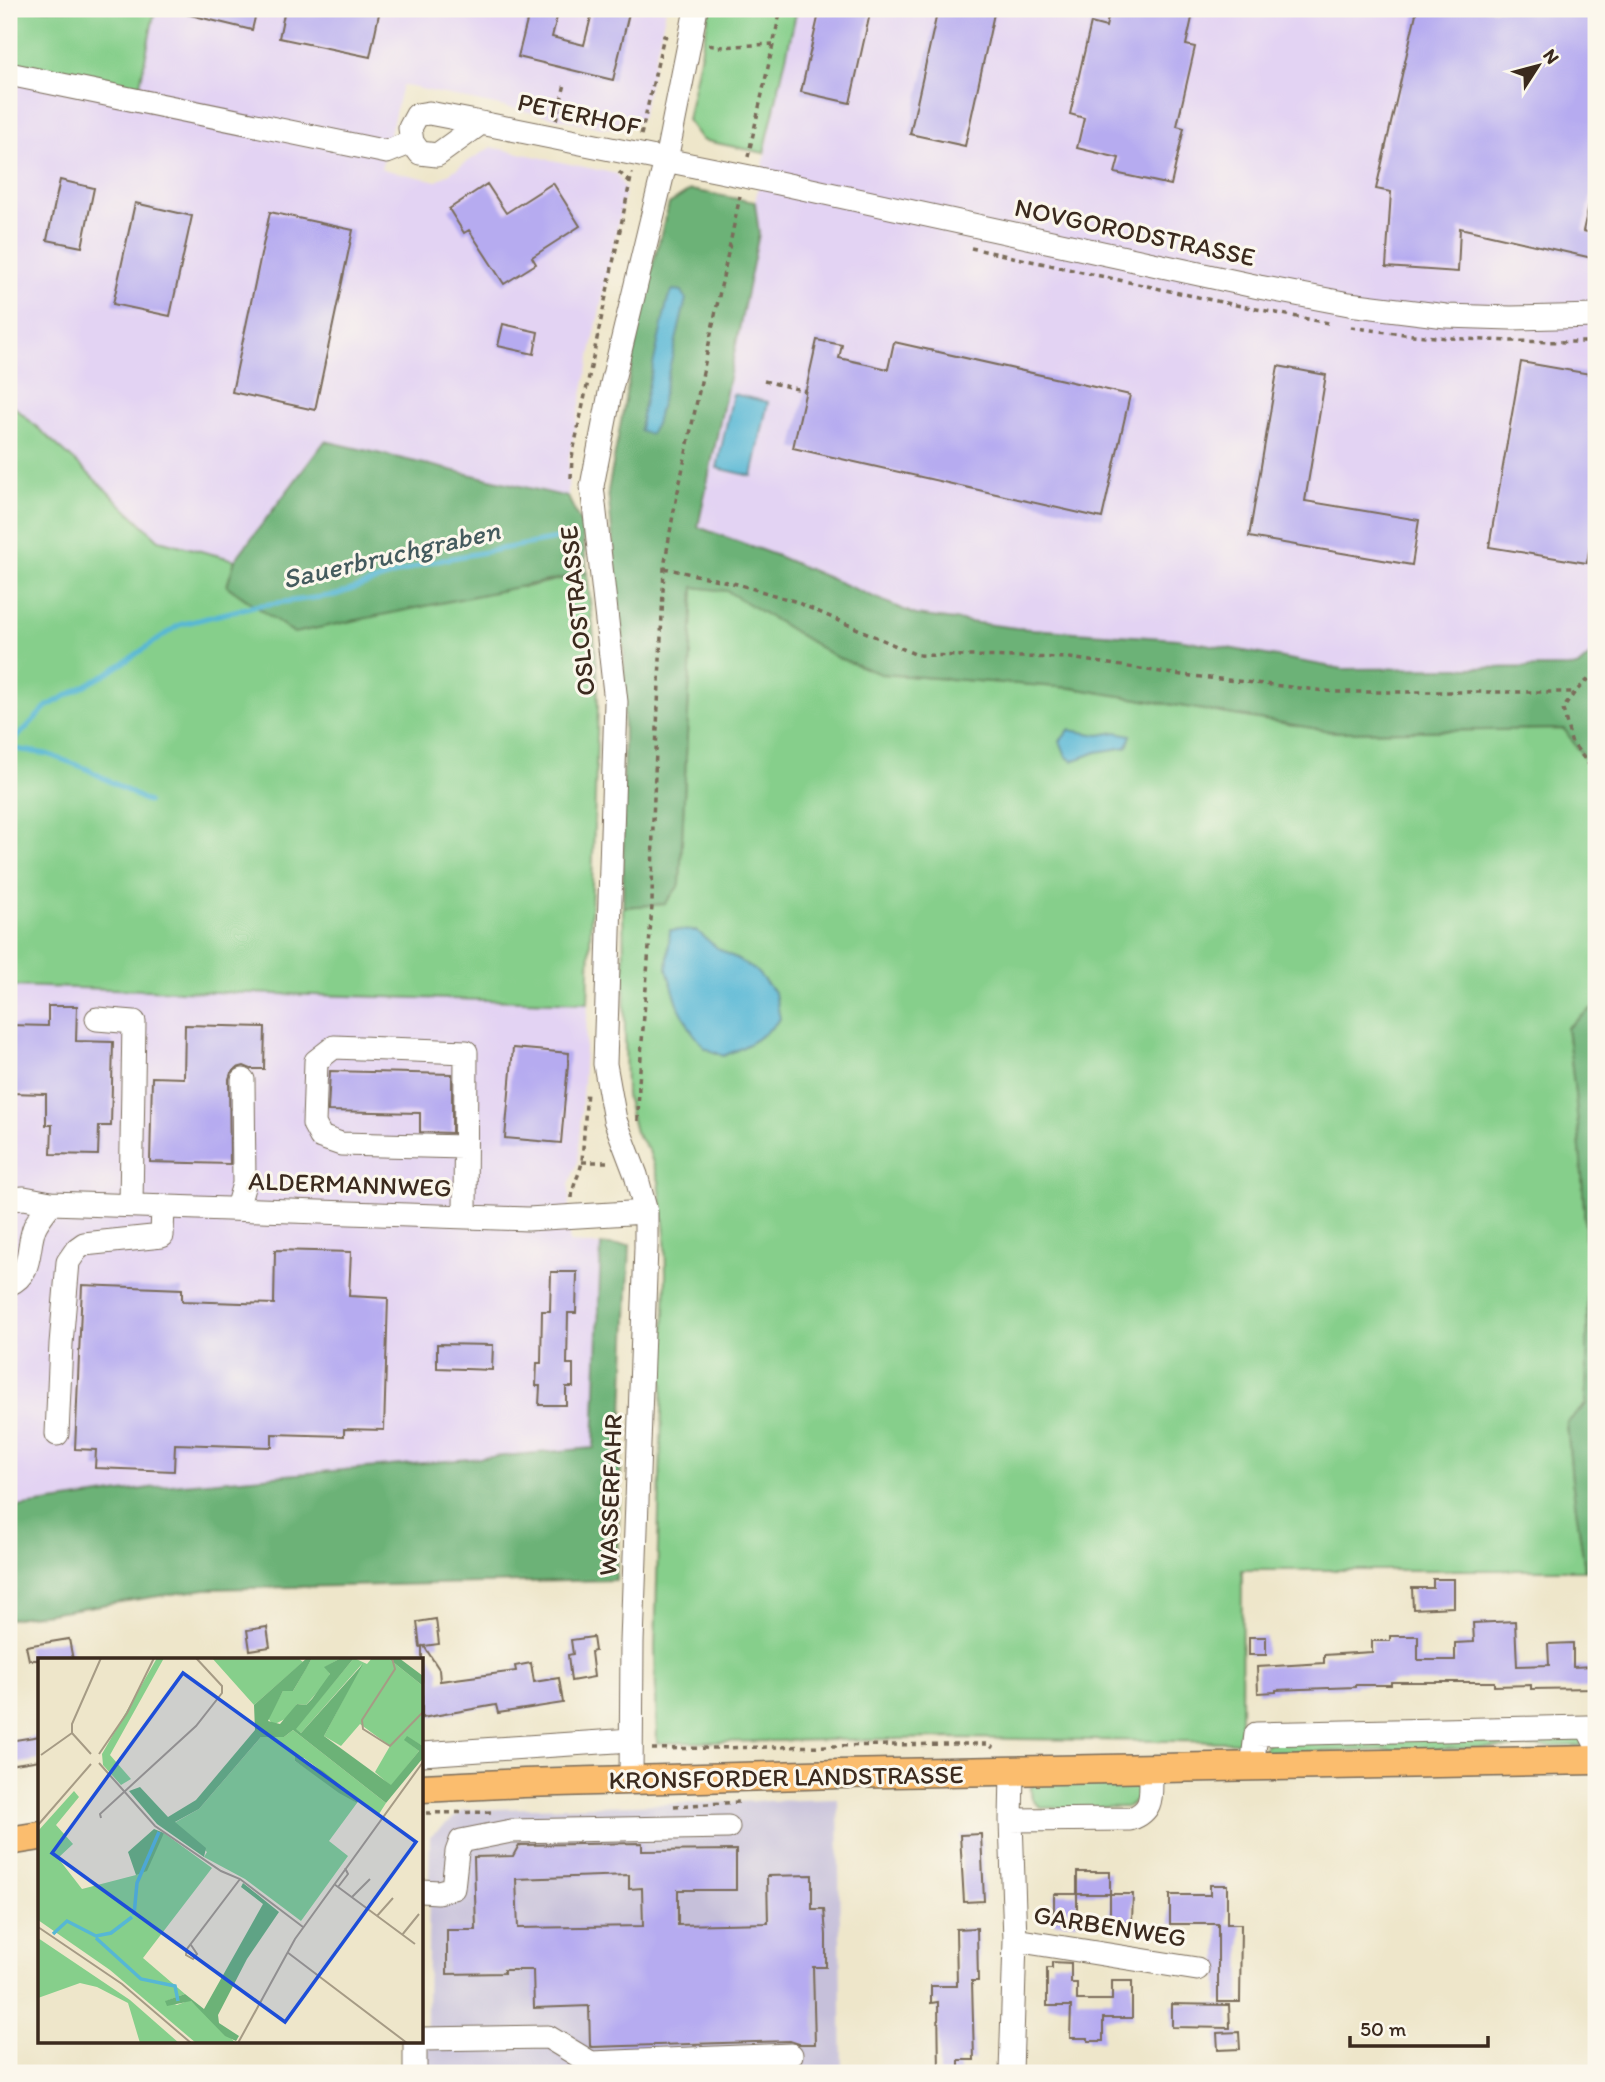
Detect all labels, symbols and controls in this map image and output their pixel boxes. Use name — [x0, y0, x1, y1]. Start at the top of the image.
north arrow — [1504, 32, 1574, 102]
text: N — [1538, 44, 1564, 68]
street label: PETERHOF — [515, 85, 644, 143]
street label: NOVGORODSTRASSE — [1012, 191, 1258, 273]
water label: Sauerbruchgraben — [279, 512, 504, 596]
street label: OSLOSTRASSE — [552, 524, 602, 698]
street label: ALDERMANNWEG — [248, 1164, 452, 1204]
street label: WASSERFAHR — [591, 1414, 629, 1576]
inset map — [38, 1658, 424, 2044]
street label: KRONSFORDER LANDSTRASSE — [608, 1758, 964, 1796]
street label: GARBENWEG — [1031, 1898, 1189, 1954]
scale bar — [1350, 2005, 1488, 2049]
text: 50 m — [1360, 2016, 1407, 2041]

